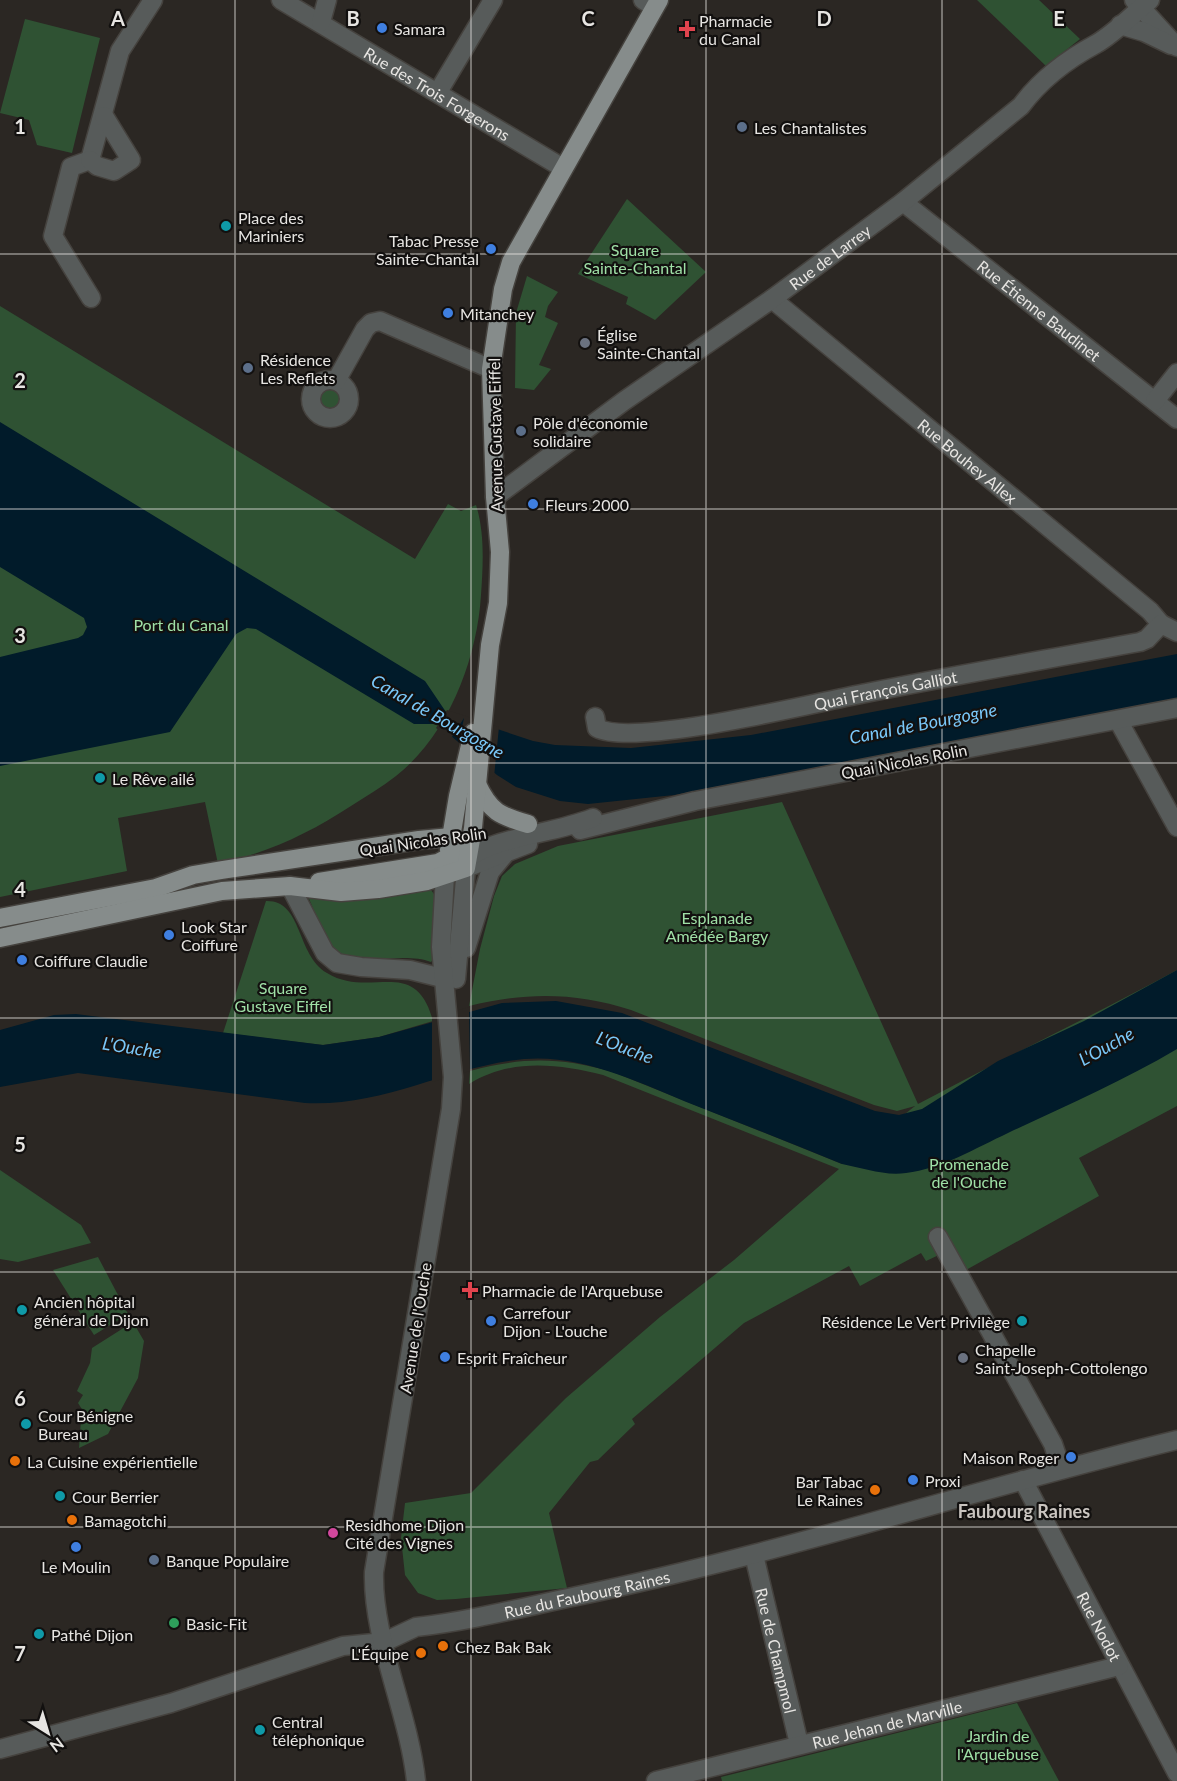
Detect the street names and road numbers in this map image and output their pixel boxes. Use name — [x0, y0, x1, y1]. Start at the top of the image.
street label: Rue des Trois Forgerons — [361, 42, 514, 144]
street label: Rue de Larrey — [785, 220, 875, 293]
street label: Rue Étienne Baudinet — [974, 255, 1105, 365]
street label: Avenue Gustave Eiffel — [484, 358, 506, 512]
street label: Rue Bouhey Allex — [915, 414, 1021, 507]
street label: Quai François Galliot — [812, 666, 959, 713]
street label: Quai Nicolas Rolin — [839, 739, 969, 783]
street label: Quai Nicolas Rolin — [358, 823, 488, 859]
street label: Avenue de l'Ouche — [395, 1261, 435, 1395]
street label: Rue du Faubourg Raines — [502, 1566, 672, 1621]
street label: Rue de Champmol — [753, 1586, 801, 1715]
street label: Rue Nodot — [1074, 1588, 1126, 1664]
street label: Rue Jehan de Marville — [810, 1696, 964, 1751]

